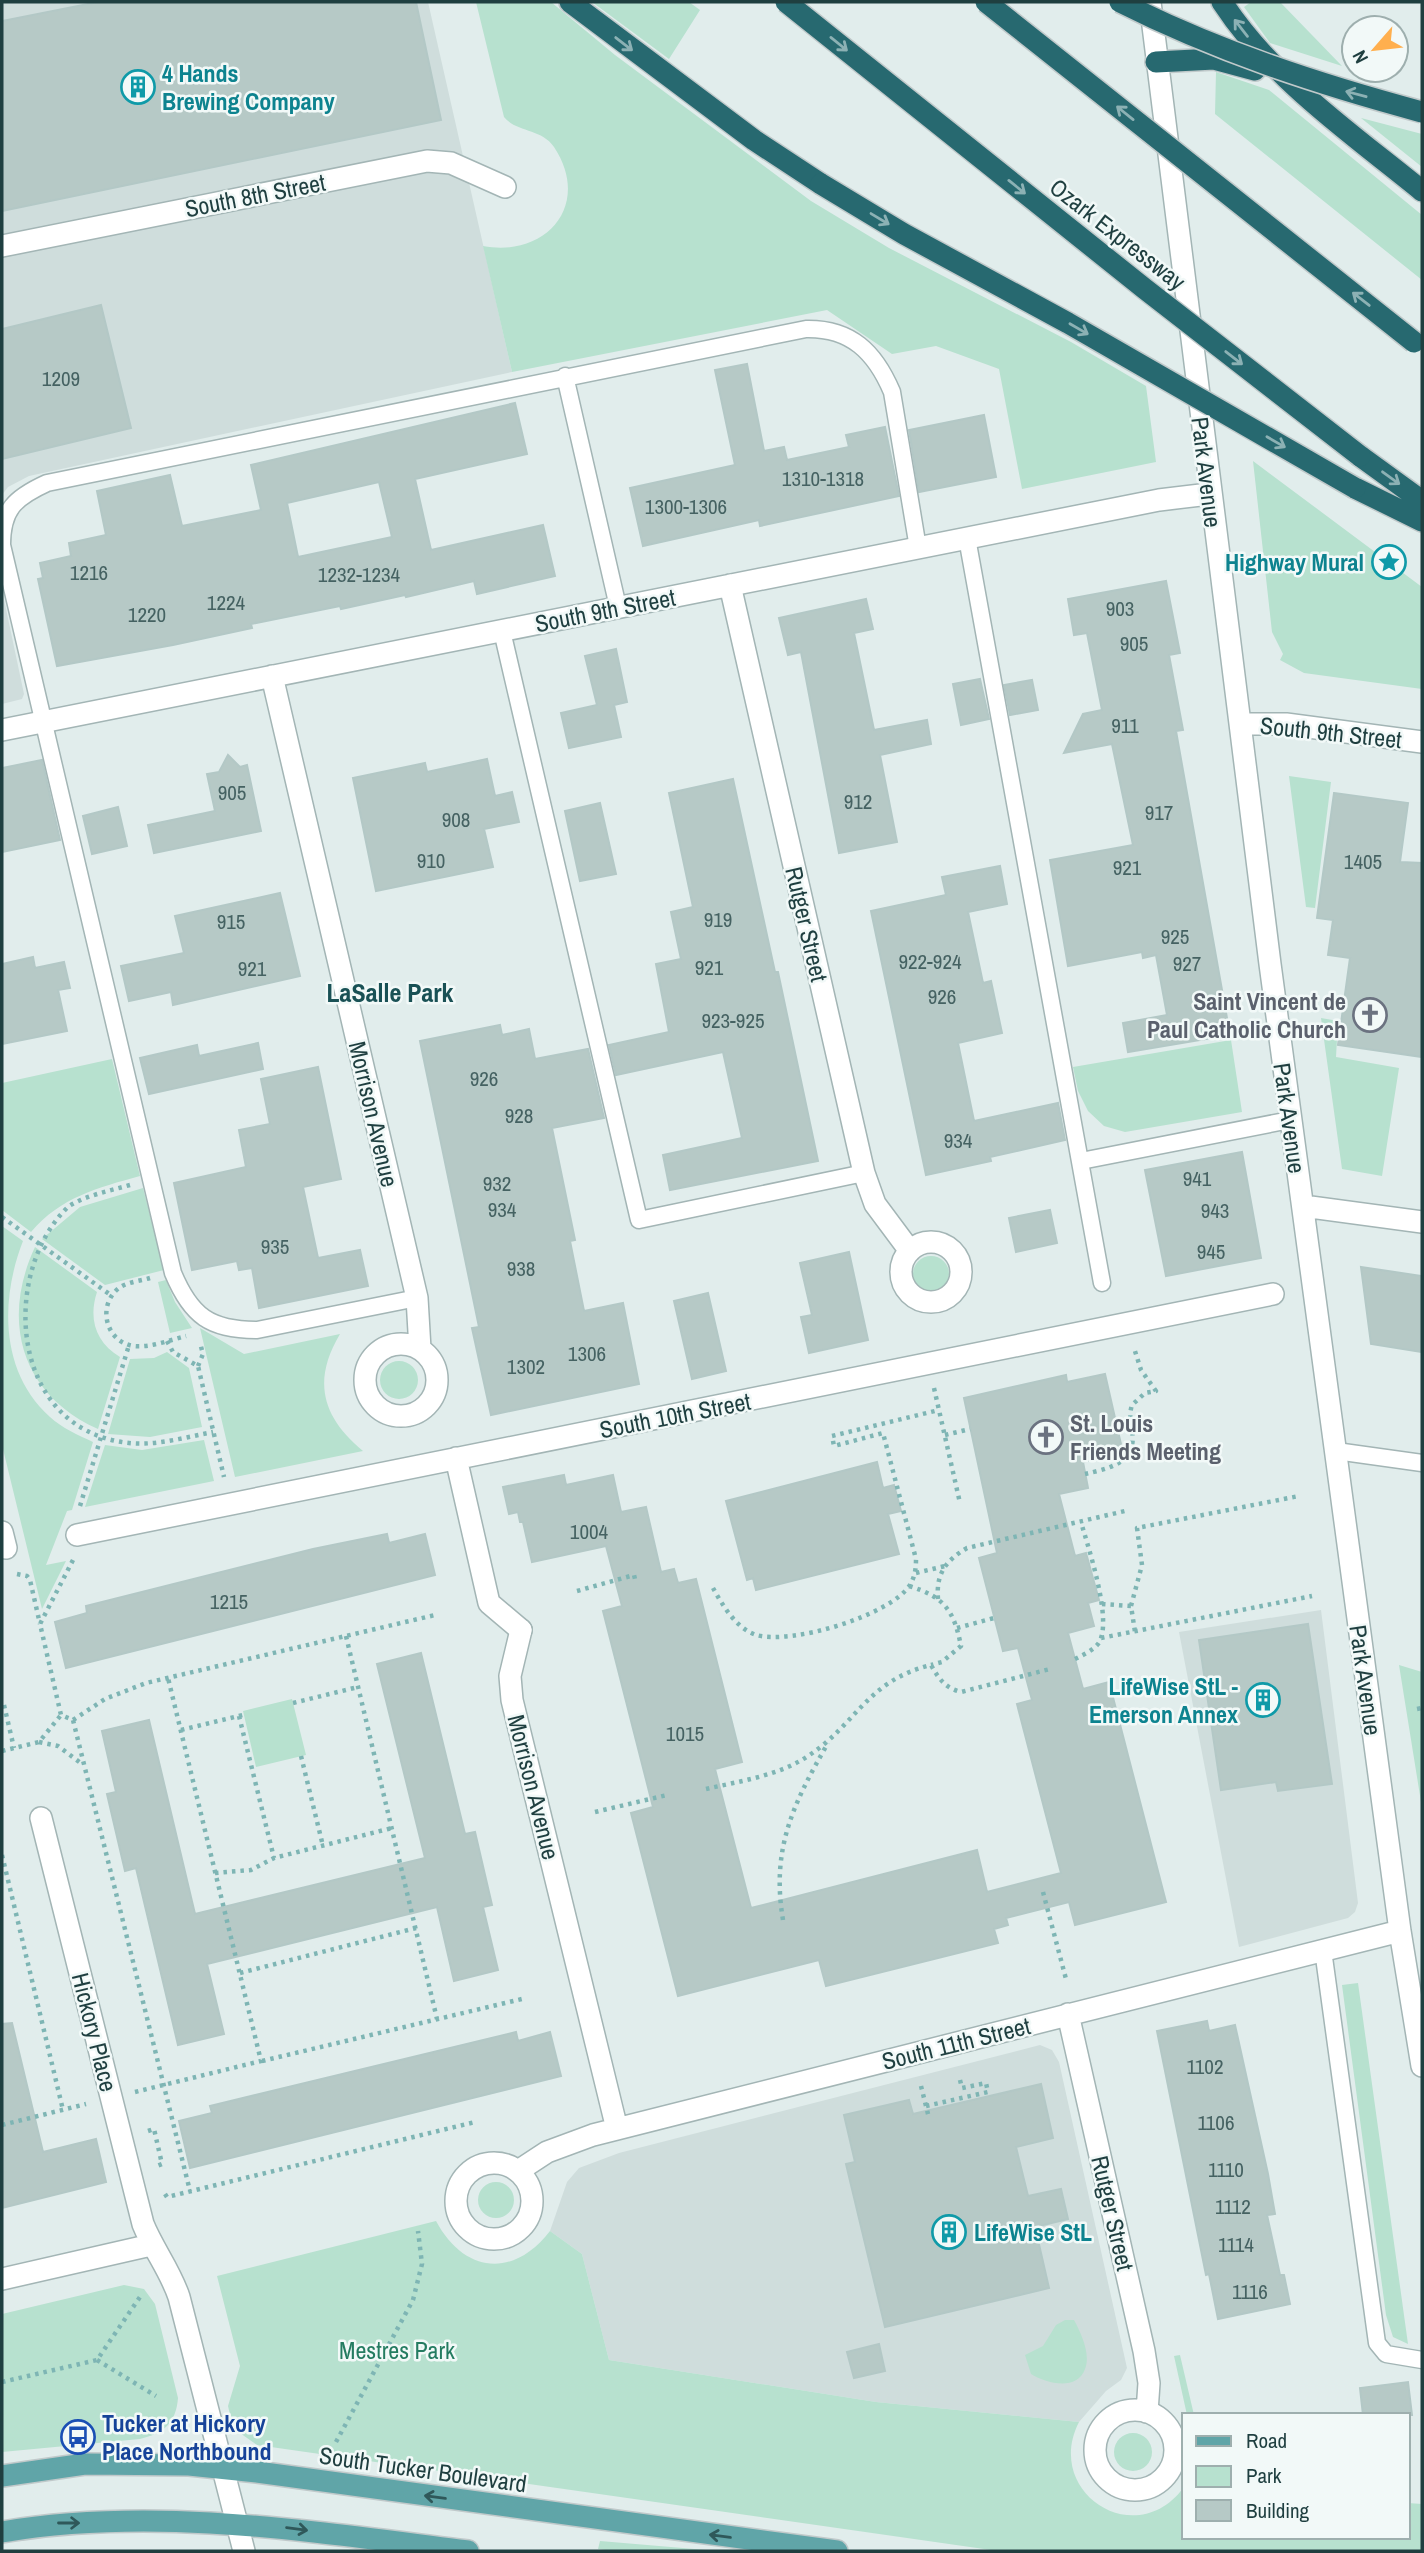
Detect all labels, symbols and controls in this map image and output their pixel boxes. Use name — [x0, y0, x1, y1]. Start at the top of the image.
north arrow — [1340, 14, 1410, 84]
one-way arrow — [1233, 19, 1248, 38]
one-way arrow — [614, 36, 632, 51]
one-way arrow — [830, 37, 848, 52]
text: N — [1346, 46, 1374, 68]
place label: 4 Hands Brewing Company — [162, 57, 335, 117]
building icon: 4 Hands Brewing Company — [119, 68, 157, 106]
one-way arrow — [1346, 87, 1368, 100]
one-way arrow — [1116, 105, 1134, 120]
street label: South 8th Street — [182, 166, 328, 224]
street label: Ozark Expressway — [1044, 171, 1193, 297]
one-way arrow — [1007, 179, 1025, 194]
one-way arrow — [869, 212, 889, 226]
one-way arrow — [1352, 292, 1370, 307]
one-way arrow — [1068, 322, 1088, 336]
one-way arrow — [1224, 351, 1242, 366]
house number: 1209 — [42, 364, 80, 393]
street label: Park Avenue — [1184, 415, 1230, 529]
one-way arrow — [1265, 436, 1286, 449]
house number: 1310-1318 — [782, 464, 864, 493]
one-way arrow — [1381, 471, 1400, 486]
house number: 1300-1306 — [645, 492, 727, 521]
place icon: Highway Mural — [1370, 543, 1408, 581]
place label: Highway Mural — [1225, 546, 1364, 578]
house number: 1216 — [70, 558, 108, 587]
house number: 1232-1234 — [318, 560, 401, 589]
street label: South 9th Street — [532, 581, 678, 639]
house number: 1224 — [207, 588, 246, 617]
house number: 903 — [1106, 594, 1134, 623]
house number: 1220 — [128, 600, 166, 629]
house number: 905 — [1120, 629, 1148, 658]
street label: South 9th Street — [1259, 709, 1404, 755]
house number: 911 — [1111, 711, 1139, 740]
house number: 905 — [218, 778, 246, 807]
house number: 912 — [844, 787, 872, 816]
house number: 917 — [1145, 798, 1173, 827]
house number: 908 — [442, 805, 470, 834]
house number: 910 — [417, 846, 445, 875]
house number: 1405 — [1344, 847, 1382, 876]
house number: 921 — [1113, 853, 1142, 882]
street label: Rutger Street — [778, 863, 836, 985]
house number: 919 — [704, 905, 732, 934]
house number: 915 — [217, 907, 245, 936]
house number: 925 — [1161, 922, 1189, 951]
house number: 922-924 — [898, 947, 962, 976]
house number: 927 — [1173, 949, 1201, 978]
house number: 921 — [695, 953, 724, 982]
house number: 921 — [238, 954, 267, 983]
district label: LaSalle Park — [327, 975, 454, 1010]
house number: 926 — [928, 982, 956, 1011]
place label: Saint Vincent de Paul Catholic Church — [1147, 985, 1346, 1045]
church icon: Saint Vincent de Paul Catholic Church — [1351, 996, 1389, 1034]
house number: 923-925 — [701, 1006, 765, 1035]
street label: Morrison Avenue — [342, 1038, 406, 1190]
street label: Park Avenue — [1266, 1061, 1314, 1175]
house number: 926 — [470, 1064, 498, 1093]
house number: 928 — [505, 1101, 533, 1130]
house number: 934 — [944, 1126, 973, 1155]
house number: 941 — [1183, 1164, 1212, 1193]
house number: 932 — [483, 1169, 511, 1198]
house number: 934 — [488, 1195, 517, 1224]
house number: 943 — [1201, 1196, 1229, 1225]
house number: 935 — [261, 1232, 289, 1261]
house number: 945 — [1197, 1237, 1225, 1266]
house number: 938 — [507, 1254, 535, 1283]
house number: 1306 — [568, 1339, 606, 1368]
house number: 1302 — [507, 1352, 545, 1381]
street label: South 10th Street — [597, 1385, 754, 1445]
place label: St. Louis Friends Meeting — [1070, 1407, 1221, 1467]
church icon: St. Louis Friends Meeting — [1027, 1418, 1065, 1456]
house number: 1004 — [570, 1517, 609, 1546]
house number: 1215 — [210, 1587, 248, 1616]
street label: Park Avenue — [1342, 1623, 1390, 1737]
place label: LifeWise StL - Emerson Annex — [1089, 1670, 1238, 1730]
building icon: LifeWise StL - Emerson Annex — [1244, 1681, 1282, 1719]
street label: Morrison Avenue — [501, 1711, 567, 1863]
house number: 1015 — [666, 1719, 704, 1748]
street label: Hickory Place — [65, 1969, 125, 2095]
street label: South 11th Street — [879, 2009, 1034, 2077]
house number: 1102 — [1186, 2052, 1224, 2081]
house number: 1106 — [1197, 2108, 1235, 2137]
street label: Rutger Street — [1084, 2152, 1142, 2274]
house number: 1110 — [1208, 2155, 1244, 2184]
house number: 1112 — [1215, 2192, 1251, 2221]
building icon: LifeWise StL — [930, 2213, 968, 2251]
place label: LifeWise StL — [974, 2216, 1092, 2248]
house number: 1114 — [1218, 2230, 1254, 2259]
house number: 1116 — [1232, 2277, 1268, 2306]
park label: Mestres Park — [339, 2334, 455, 2366]
place label: Tucker at Hickory Place Northbound — [102, 2407, 272, 2467]
legend — [1182, 2413, 1410, 2539]
bus stop icon: Tucker at Hickory Place Northbound — [59, 2418, 97, 2456]
text: Road — [1246, 2426, 1287, 2455]
street label: South Tucker Boulevard — [317, 2439, 529, 2499]
text: Park — [1246, 2461, 1282, 2490]
one-way arrow — [424, 2491, 447, 2504]
text: Building — [1246, 2496, 1310, 2525]
one-way arrow — [58, 2517, 81, 2530]
one-way arrow — [285, 2523, 307, 2536]
one-way arrow — [709, 2529, 732, 2542]

